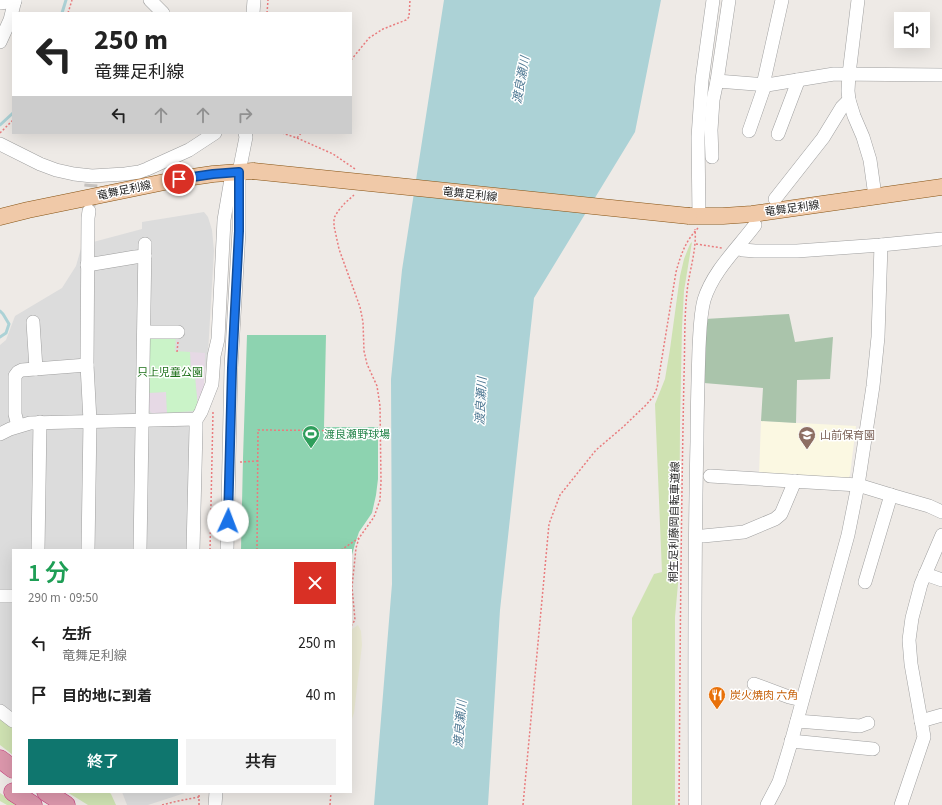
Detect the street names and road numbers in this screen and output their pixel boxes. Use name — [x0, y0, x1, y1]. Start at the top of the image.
street label: 竜舞足利線 — [96, 177, 153, 204]
street label: 竜舞足利線 — [442, 184, 498, 205]
street label: 竜舞足利線 — [764, 197, 820, 220]
street label: 桐生足利藤岡自転車道線 — [666, 461, 683, 583]

